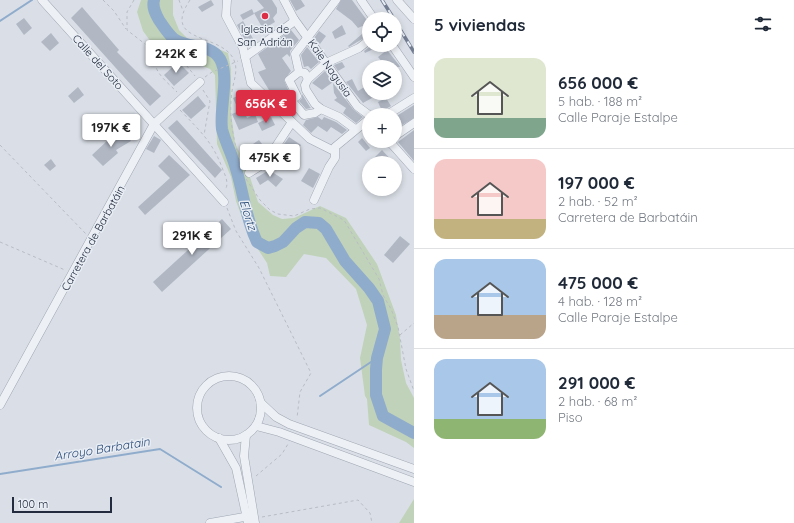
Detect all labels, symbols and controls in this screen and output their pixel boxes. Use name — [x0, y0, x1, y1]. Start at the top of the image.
marker: Iglesia de San Adrián — [260, 11, 270, 21]
map controls — [362, 12, 402, 196]
button: locate — [362, 12, 402, 52]
icon: filters — [752, 13, 774, 35]
text: 5 viviendas — [434, 14, 525, 35]
place label: Iglesia de San Adrián — [237, 22, 293, 49]
street label: Calle del Soto — [70, 31, 127, 93]
street label: Kale Nagusia — [305, 36, 355, 100]
pin: 242K € — [143, 40, 209, 74]
text: 242K € — [155, 45, 197, 61]
button: layers — [362, 60, 402, 100]
text: 656 000 € — [558, 72, 638, 93]
icon: home — [466, 74, 514, 122]
pin: 656K € — [233, 90, 299, 124]
text: 5 hab. · 188 m² — [558, 93, 642, 109]
text: 656K € — [245, 95, 287, 111]
button: + — [362, 108, 402, 148]
text: Calle Paraje Estalpe — [558, 109, 678, 125]
pin: 197K € — [78, 114, 144, 148]
text: 197K € — [91, 119, 131, 135]
pin: 475K € — [237, 144, 303, 178]
text: 475K € — [249, 149, 291, 165]
button: − — [362, 156, 402, 196]
text: 197 000 € — [558, 172, 635, 193]
icon: home — [466, 175, 514, 223]
street label: Carretera de Barbatáin — [58, 183, 128, 293]
text: 2 hab. · 52 m² — [558, 193, 638, 209]
water label: Elortz — [237, 198, 261, 233]
text: Carretera de Barbatáin — [558, 209, 698, 225]
pin: 291K € — [159, 222, 225, 256]
text: 291K € — [172, 227, 212, 243]
text: 475 000 € — [558, 272, 638, 293]
icon: home — [466, 275, 514, 323]
text: 4 hab. · 128 m² — [558, 293, 642, 309]
text: Calle Paraje Estalpe — [558, 309, 678, 325]
text: 291 000 € — [558, 372, 635, 393]
icon: home — [466, 375, 514, 423]
text: 2 hab. · 68 m² — [558, 393, 637, 409]
text: Piso — [558, 409, 582, 425]
water label: Arroyo Barbatain — [53, 433, 152, 463]
scale bar — [12, 495, 112, 514]
text: 100 m — [18, 497, 48, 511]

